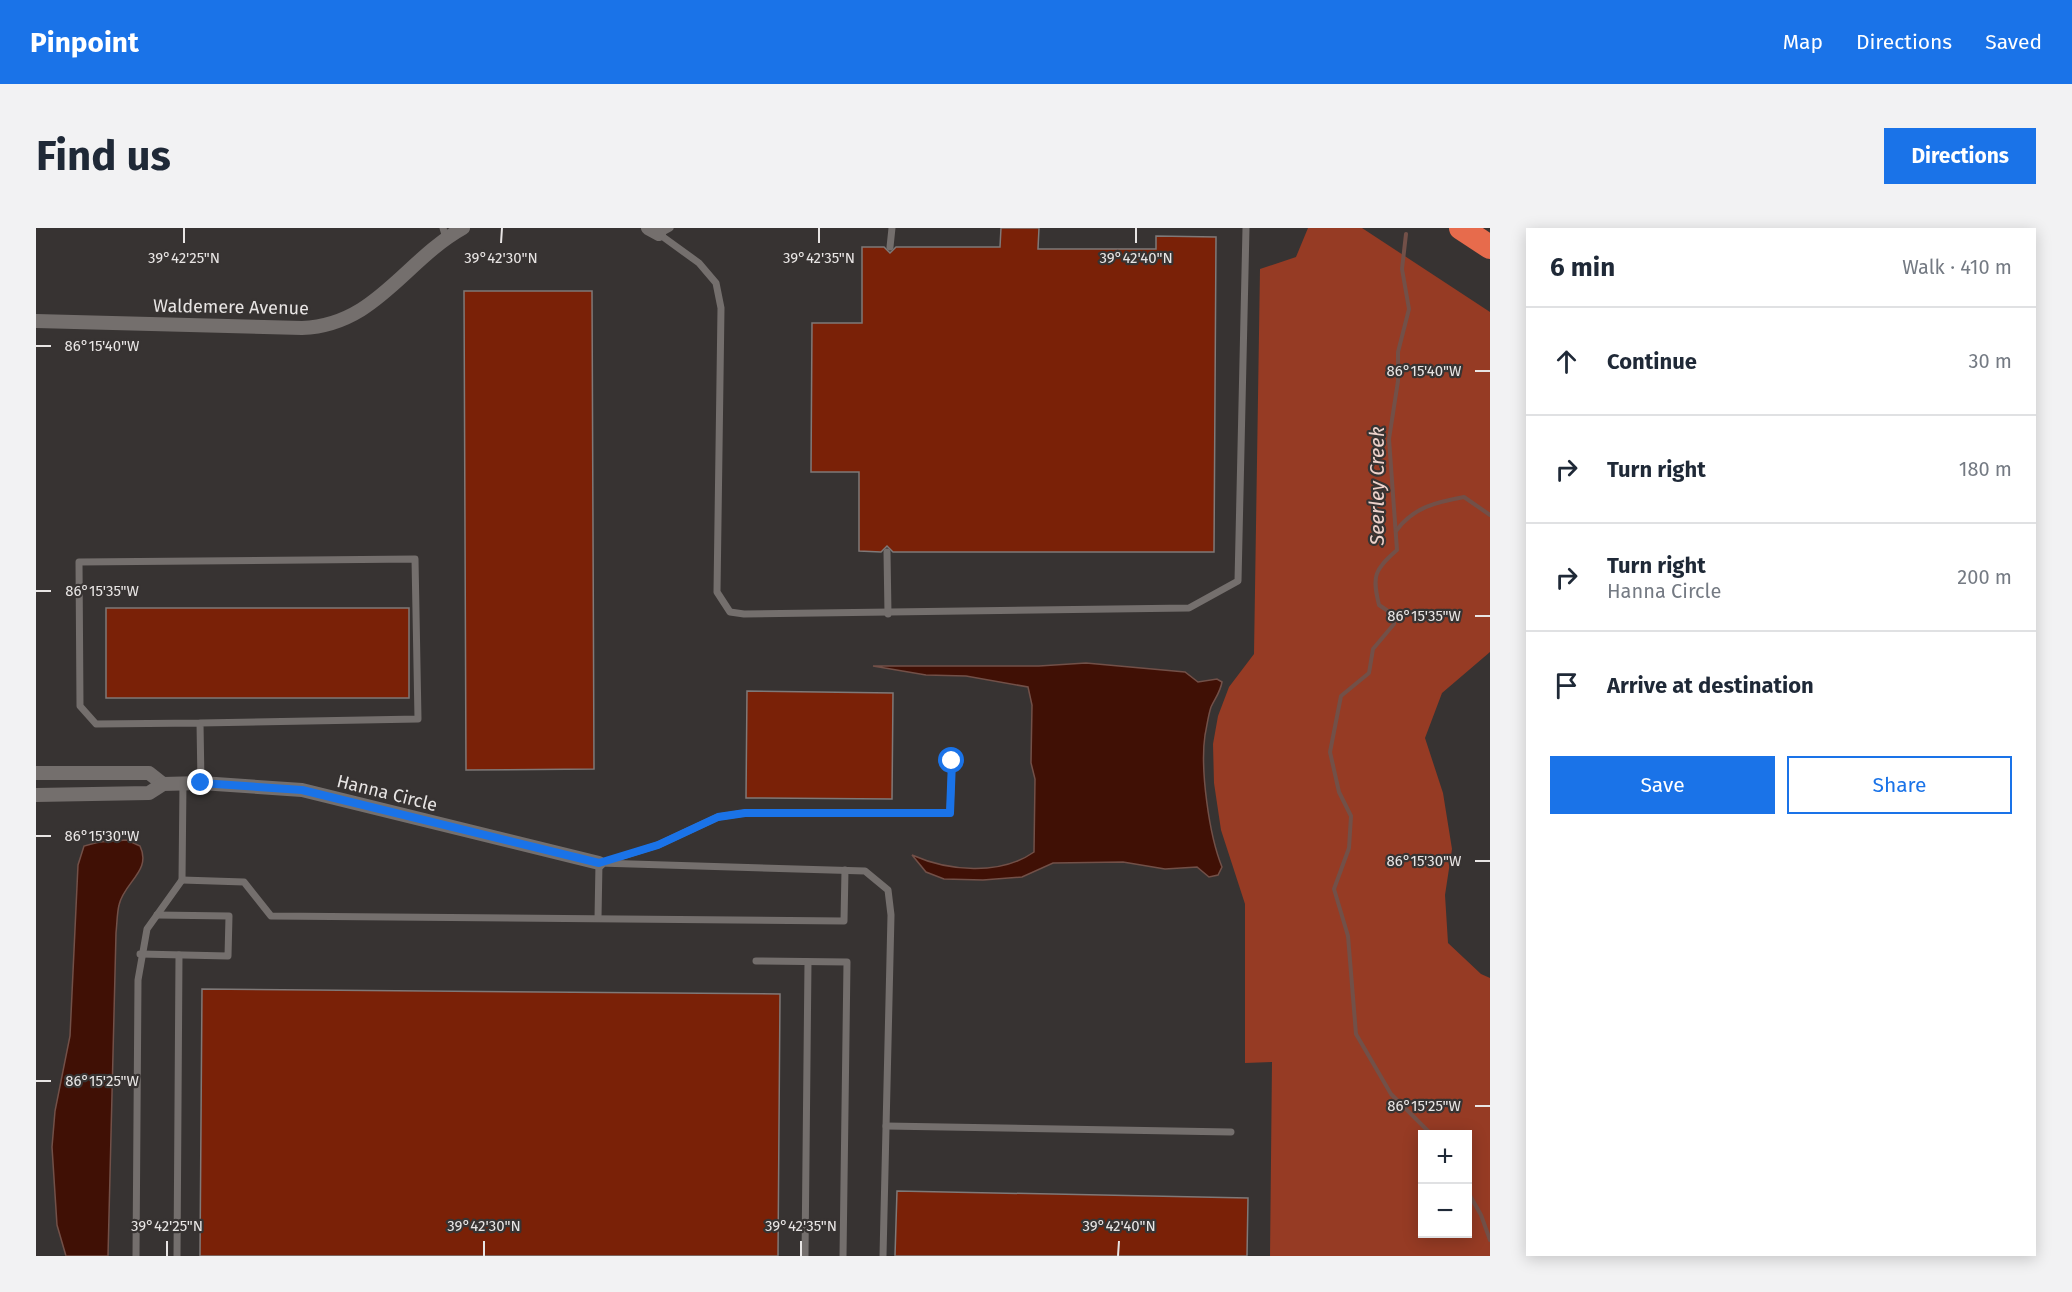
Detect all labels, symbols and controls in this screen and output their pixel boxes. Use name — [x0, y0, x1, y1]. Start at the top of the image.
text: Pinpoint — [30, 26, 139, 59]
text: Map — [1783, 29, 1823, 55]
text: Directions — [1856, 29, 1952, 55]
text: Saved — [1985, 29, 2042, 55]
button: Directions — [1884, 128, 2036, 184]
text: Find us — [36, 131, 171, 181]
text: 39°42'25"N — [148, 249, 220, 267]
text: 39°42'30"N — [464, 249, 538, 267]
text: 39°42'35"N — [783, 249, 855, 267]
text: 39°42'40"N — [1099, 249, 1173, 267]
text: 6 min — [1550, 252, 1615, 283]
text: Walk · 410 m — [1902, 255, 2012, 279]
street label: Waldemere Avenue — [153, 295, 309, 319]
text: 86°15'40"W — [65, 337, 140, 355]
icon: ahead — [1550, 345, 1583, 378]
text: Continue — [1607, 348, 1697, 375]
text: 30 m — [1968, 349, 2012, 373]
text: 86°15'40"W — [1387, 362, 1462, 380]
water label: Seerley Creek — [1365, 426, 1389, 547]
icon: right — [1550, 453, 1583, 486]
text: Turn right — [1607, 456, 1706, 483]
text: 180 m — [1959, 457, 2012, 481]
text: Turn right — [1607, 552, 1706, 579]
icon: right — [1550, 561, 1583, 594]
text: 200 m — [1957, 565, 2012, 589]
text: Hanna Circle — [1607, 579, 1721, 603]
text: 86°15'35"W — [65, 582, 139, 600]
text: 86°15'35"W — [1387, 607, 1461, 625]
icon: arrive — [1550, 669, 1583, 702]
text: Arrive at destination — [1607, 672, 1814, 699]
route start — [938, 747, 964, 773]
button: Save — [1550, 756, 1775, 814]
button: Share — [1787, 756, 2012, 814]
route end — [187, 769, 213, 795]
street label: Hanna Circle — [334, 770, 440, 816]
text: 86°15'30"W — [65, 827, 140, 845]
text: 86°15'30"W — [1387, 852, 1462, 870]
text: 86°15'25"W — [65, 1072, 139, 1090]
text: 86°15'25"W — [1387, 1097, 1461, 1115]
map controls — [1418, 1130, 1472, 1238]
button: + — [1418, 1130, 1472, 1184]
button: − — [1418, 1184, 1472, 1238]
text: 39°42'25"N — [131, 1217, 203, 1235]
text: 39°42'30"N — [447, 1217, 521, 1235]
text: 39°42'35"N — [765, 1217, 837, 1235]
text: 39°42'40"N — [1082, 1217, 1156, 1235]

